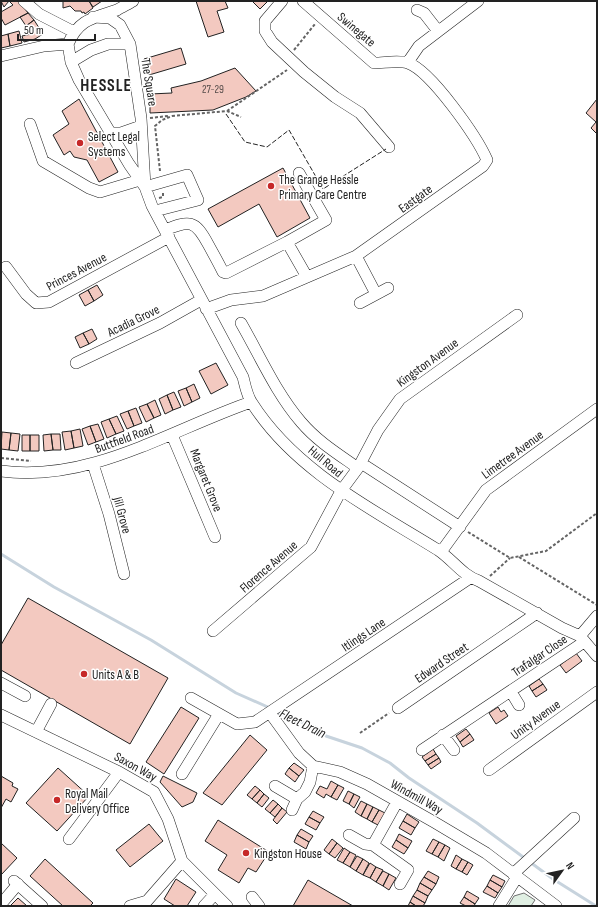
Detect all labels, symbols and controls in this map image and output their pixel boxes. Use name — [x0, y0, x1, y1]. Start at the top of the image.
street label: Swinegate — [334, 9, 379, 50]
scale bar — [18, 16, 95, 42]
text: 50 m — [24, 23, 44, 38]
street label: The Square — [137, 57, 161, 107]
district label: HESSLE — [80, 76, 132, 96]
house number: 27-29 — [202, 83, 224, 96]
place label: Select Legal Systems — [88, 129, 140, 160]
marker: Select Legal Systems — [75, 138, 85, 148]
place label: The Grange Hessle Primary Care Centre — [279, 172, 367, 203]
marker: The Grange Hessle Primary Care Centre — [266, 181, 276, 191]
street label: Eastgate — [396, 181, 436, 216]
street label: Princes Avenue — [44, 249, 109, 294]
street label: Acadia Grove — [104, 301, 162, 341]
street label: Kingston Avenue — [394, 335, 462, 391]
street label: Buttfield Road — [93, 421, 156, 457]
street label: Limetree Avenue — [479, 427, 547, 483]
street label: Hull Road — [305, 443, 346, 481]
street label: Margaret Grove — [186, 447, 226, 514]
street label: Jill Grove — [109, 494, 135, 535]
street label: Florence Avenue — [237, 537, 301, 596]
street label: Itlings Lane — [338, 614, 389, 655]
street label: Trafalgar Close — [509, 631, 570, 680]
street label: Edward Street — [412, 639, 471, 687]
place label: Units A & B — [92, 667, 139, 683]
marker: Units A & B — [79, 669, 89, 679]
street label: Unity Avenue — [508, 697, 563, 743]
water label: Fleet Drain — [277, 705, 329, 742]
street label: Saxon Way — [111, 749, 160, 785]
street label: Windmill Way — [387, 776, 446, 818]
place label: Royal Mail Delivery Office — [65, 786, 129, 817]
marker: Royal Mail Delivery Office — [52, 795, 62, 805]
place label: Kingston House — [254, 846, 322, 862]
marker: Kingston House — [241, 848, 251, 858]
north arrow — [542, 851, 582, 891]
text: N — [563, 860, 577, 872]

